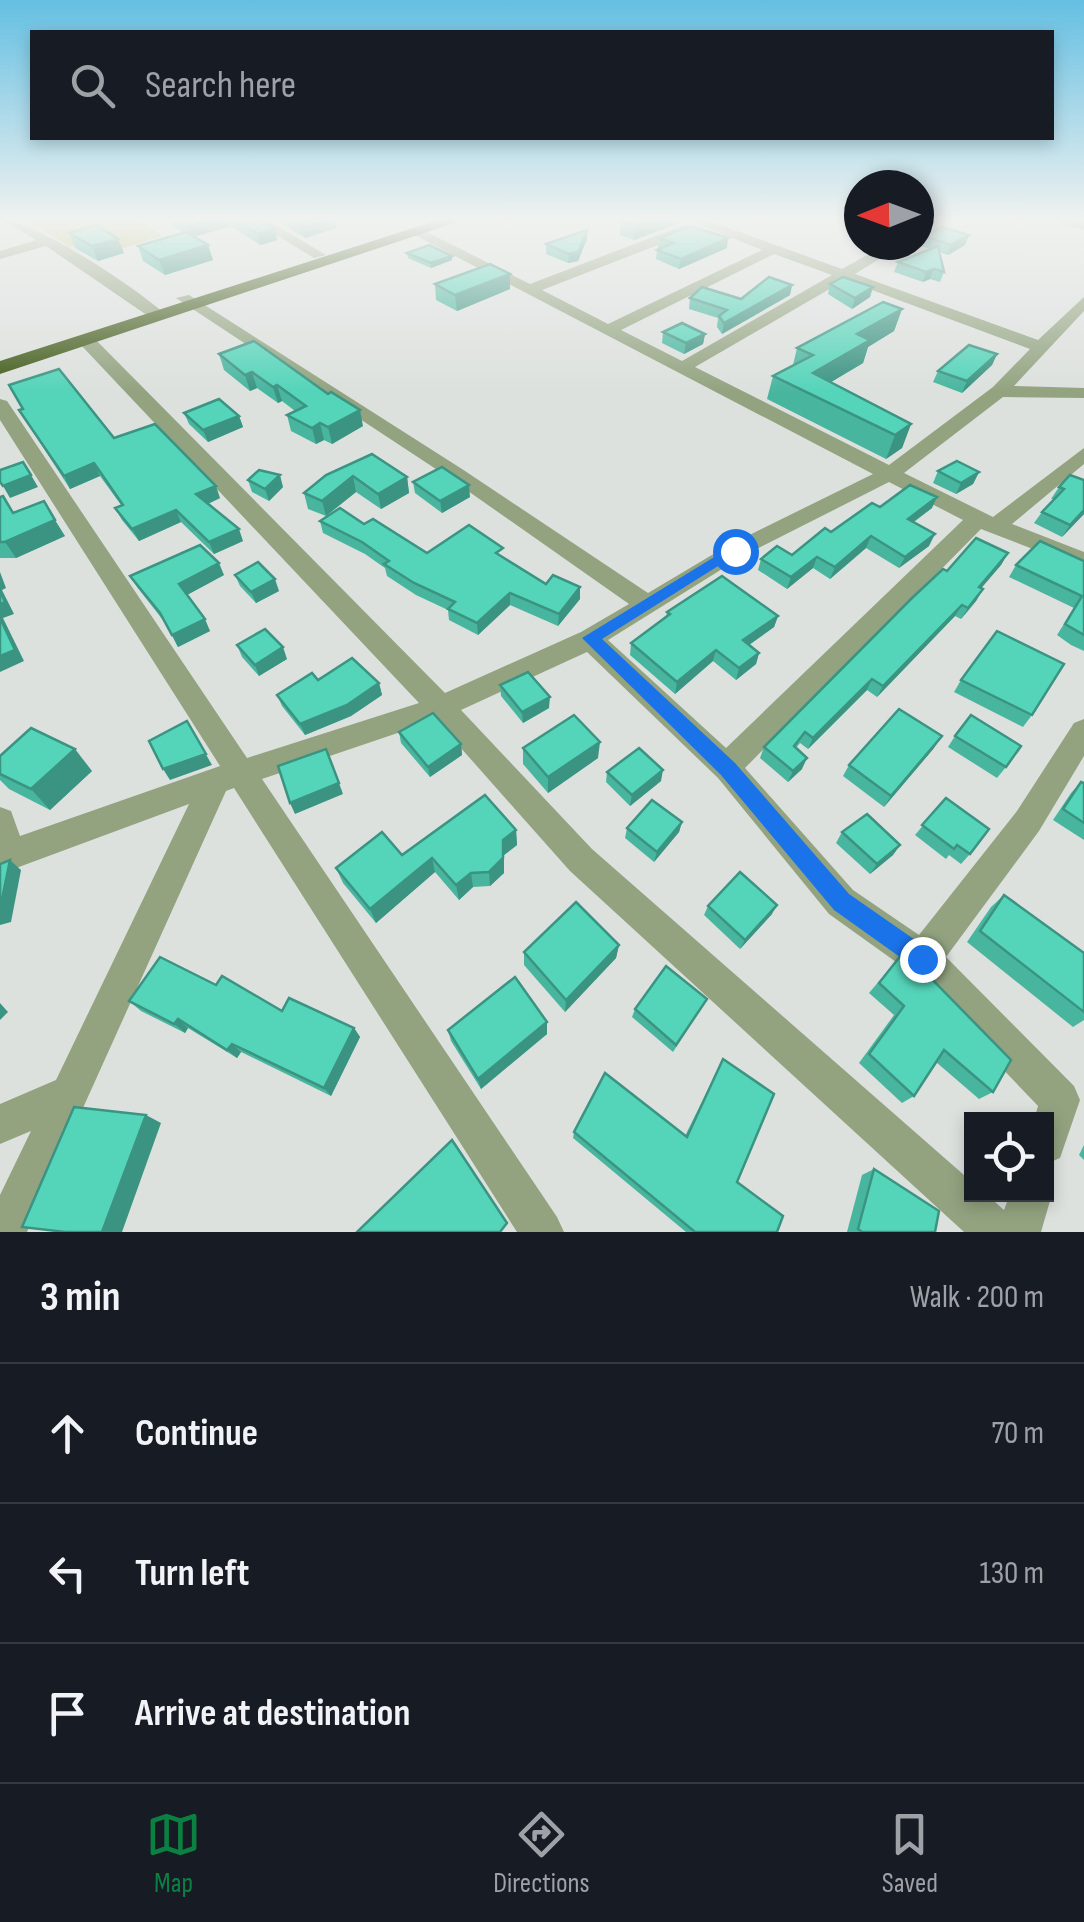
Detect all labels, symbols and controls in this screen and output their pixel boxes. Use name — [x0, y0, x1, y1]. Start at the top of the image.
search box — [30, 30, 1054, 140]
icon: search — [65, 58, 120, 113]
text: Search here — [145, 63, 296, 108]
north arrow — [844, 170, 934, 260]
route start — [713, 529, 759, 575]
route end — [900, 937, 946, 983]
map controls — [964, 1112, 1054, 1202]
button: locate — [964, 1112, 1054, 1202]
text: 3 min — [40, 1272, 120, 1323]
text: Walk · 200 m — [910, 1278, 1044, 1317]
icon: ahead — [40, 1406, 95, 1461]
text: Continue — [135, 1411, 258, 1456]
text: 70 m — [991, 1414, 1044, 1453]
icon: left — [40, 1546, 95, 1601]
text: Turn left — [135, 1551, 249, 1596]
text: 130 m — [979, 1554, 1044, 1593]
icon: arrive — [40, 1686, 95, 1741]
text: Arrive at destination — [135, 1691, 410, 1736]
tab: Map — [146, 1807, 201, 1900]
tab: Directions — [493, 1807, 590, 1900]
tab: Saved — [882, 1807, 938, 1900]

